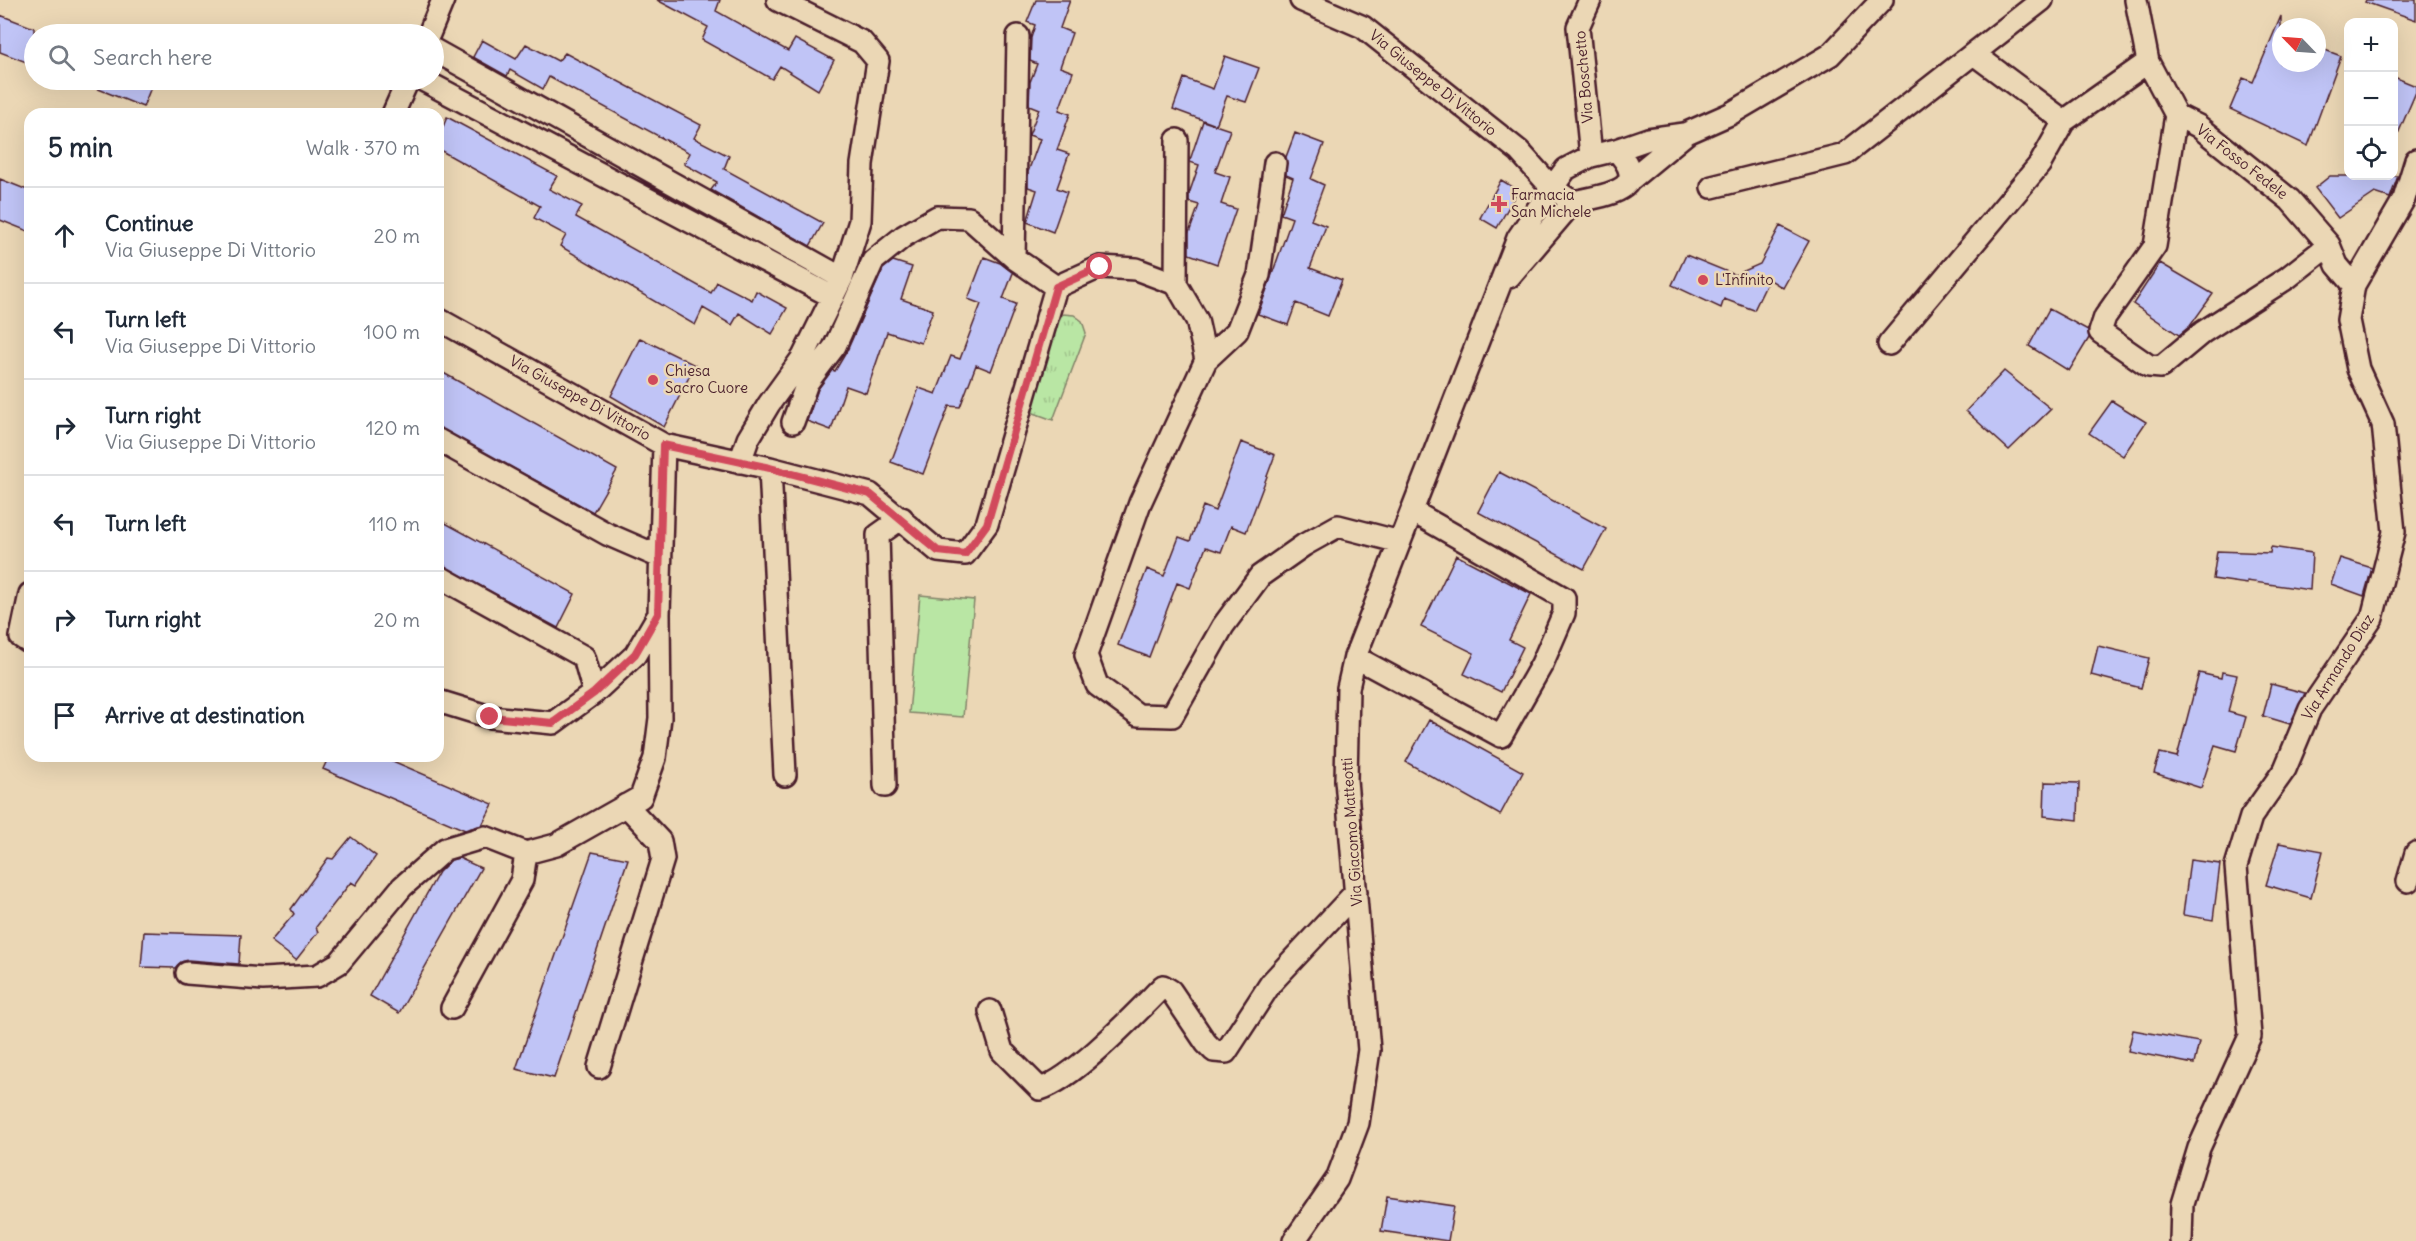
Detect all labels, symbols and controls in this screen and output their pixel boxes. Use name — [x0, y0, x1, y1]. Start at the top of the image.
north arrow — [2272, 18, 2326, 72]
map controls — [2344, 18, 2398, 180]
button: + — [2344, 18, 2398, 72]
search box — [24, 24, 444, 90]
street label: Via Giuseppe Di Vittorio — [1366, 25, 1501, 140]
street label: Via Boschetto — [1570, 30, 1597, 124]
icon: search — [45, 41, 78, 74]
text: Search here — [93, 43, 212, 71]
button: − — [2344, 72, 2398, 126]
street label: Via Fosso Fedele — [2193, 120, 2292, 203]
button: locate — [2344, 126, 2398, 180]
text: 5 min — [48, 131, 113, 164]
text: Walk · 370 m — [306, 135, 420, 160]
place label: Farmacia San Michele — [1511, 185, 1591, 221]
marker: Farmacia San Michele — [1492, 197, 1506, 211]
text: Continue — [105, 209, 194, 237]
icon: ahead — [48, 219, 81, 252]
text: 20 m — [374, 223, 420, 248]
text: Via Giuseppe Di Vittorio — [105, 237, 316, 262]
route start — [1086, 253, 1112, 279]
place label: L'Infinito — [1715, 270, 1774, 289]
marker: L'Infinito — [1696, 273, 1710, 287]
text: Turn left — [105, 305, 186, 333]
icon: left — [48, 315, 81, 348]
text: 100 m — [363, 319, 420, 344]
text: Via Giuseppe Di Vittorio — [105, 333, 316, 358]
street label: Via Giuseppe Di Vittorio — [506, 351, 654, 444]
place label: Chiesa Sacro Cuore — [665, 361, 748, 397]
marker: Chiesa Sacro Cuore — [646, 373, 660, 387]
text: Turn right — [105, 401, 201, 429]
icon: right — [48, 411, 81, 444]
text: 120 m — [366, 415, 420, 440]
text: Via Giuseppe Di Vittorio — [105, 429, 316, 454]
icon: left — [48, 507, 81, 540]
text: Turn left — [105, 509, 186, 537]
text: 110 m — [369, 511, 420, 536]
icon: right — [48, 603, 81, 636]
text: Turn right — [105, 605, 201, 633]
text: 20 m — [374, 607, 420, 632]
street label: Via Armando Diaz — [2297, 610, 2378, 723]
icon: arrive — [48, 699, 81, 732]
text: Arrive at destination — [105, 701, 305, 729]
route end — [476, 703, 502, 729]
street label: Via Giacomo Matteotti — [1337, 757, 1366, 907]

